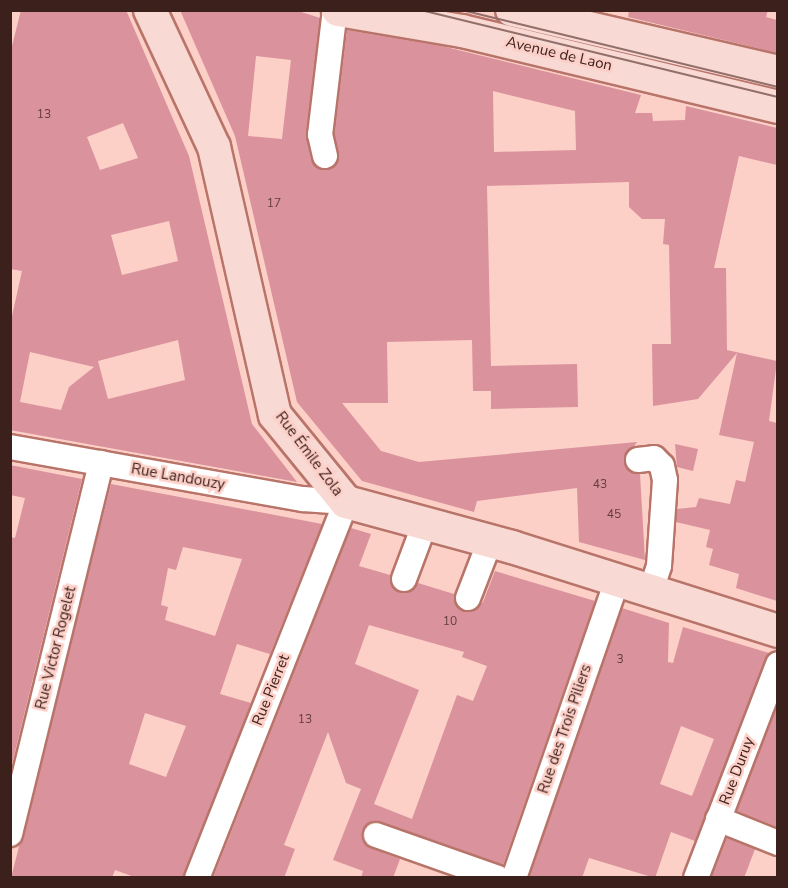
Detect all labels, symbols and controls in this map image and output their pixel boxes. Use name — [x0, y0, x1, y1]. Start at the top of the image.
street label: Avenue de Laon — [504, 33, 614, 75]
house number: 13 — [37, 108, 51, 122]
house number: 17 — [267, 197, 281, 211]
street label: Rue Émile Zola — [271, 408, 347, 500]
street label: Rue Landouzy — [130, 460, 226, 494]
house number: 43 — [593, 478, 607, 492]
house number: 45 — [607, 508, 621, 522]
street label: Rue Victor Rogelet — [32, 585, 80, 711]
house number: 10 — [443, 615, 457, 629]
street label: Rue Pierret — [249, 652, 293, 728]
house number: 3 — [616, 653, 624, 667]
street label: Rue des Trois Piliers — [534, 662, 596, 796]
house number: 13 — [298, 713, 312, 727]
street label: Rue Duruy — [716, 734, 758, 808]

